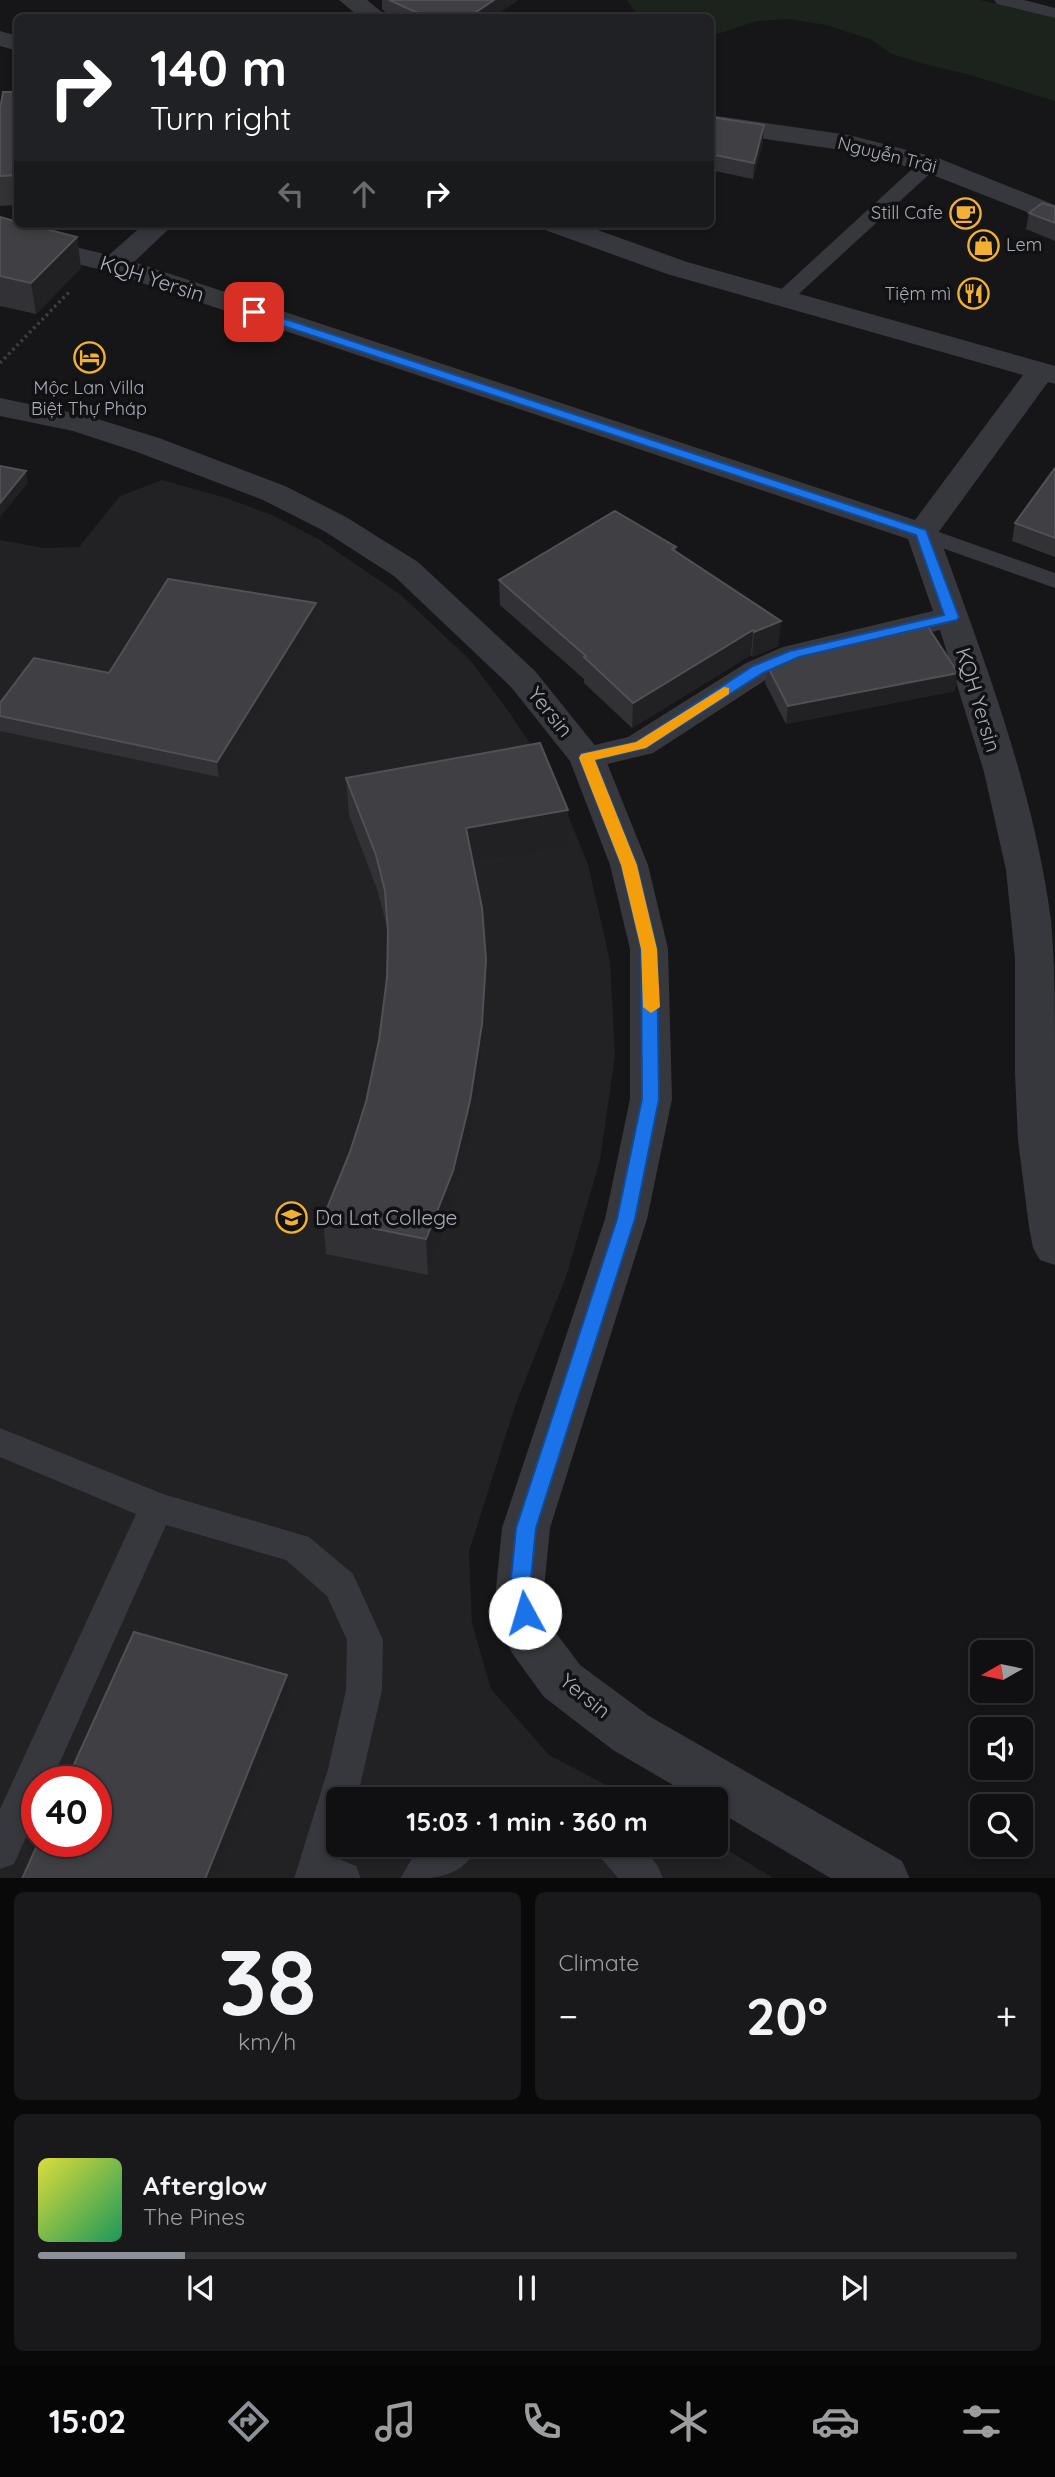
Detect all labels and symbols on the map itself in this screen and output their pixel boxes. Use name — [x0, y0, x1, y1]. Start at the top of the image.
street label: Nguyễn Trãi — [835, 131, 939, 178]
cafe icon: Still Cafe — [949, 196, 983, 230]
place label: Still Cafe — [871, 201, 943, 224]
shop icon: Lem — [966, 228, 1000, 262]
place label: Lem — [1006, 233, 1042, 256]
street label: KQH Yersin — [97, 249, 208, 307]
restaurant icon: Tiệm mì — [957, 277, 991, 311]
pin — [224, 282, 284, 342]
place label: Tiệm mì — [885, 282, 951, 305]
hotel icon: Mộc Lan Villa Biệt Thự Pháp — [72, 340, 106, 374]
place label: Mộc Lan Villa Biệt Thự Pháp — [31, 376, 147, 420]
street label: KQH Yersin — [951, 644, 1007, 755]
street label: Yersin — [523, 681, 579, 742]
school or university icon: Da Lat College — [275, 1201, 309, 1235]
place label: Da Lat College — [315, 1204, 457, 1230]
position arrow — [488, 1576, 562, 1650]
north arrow — [970, 1640, 1032, 1703]
street label: Yersin — [555, 1667, 616, 1723]
speed limit sign: 40 — [21, 1766, 112, 1857]

